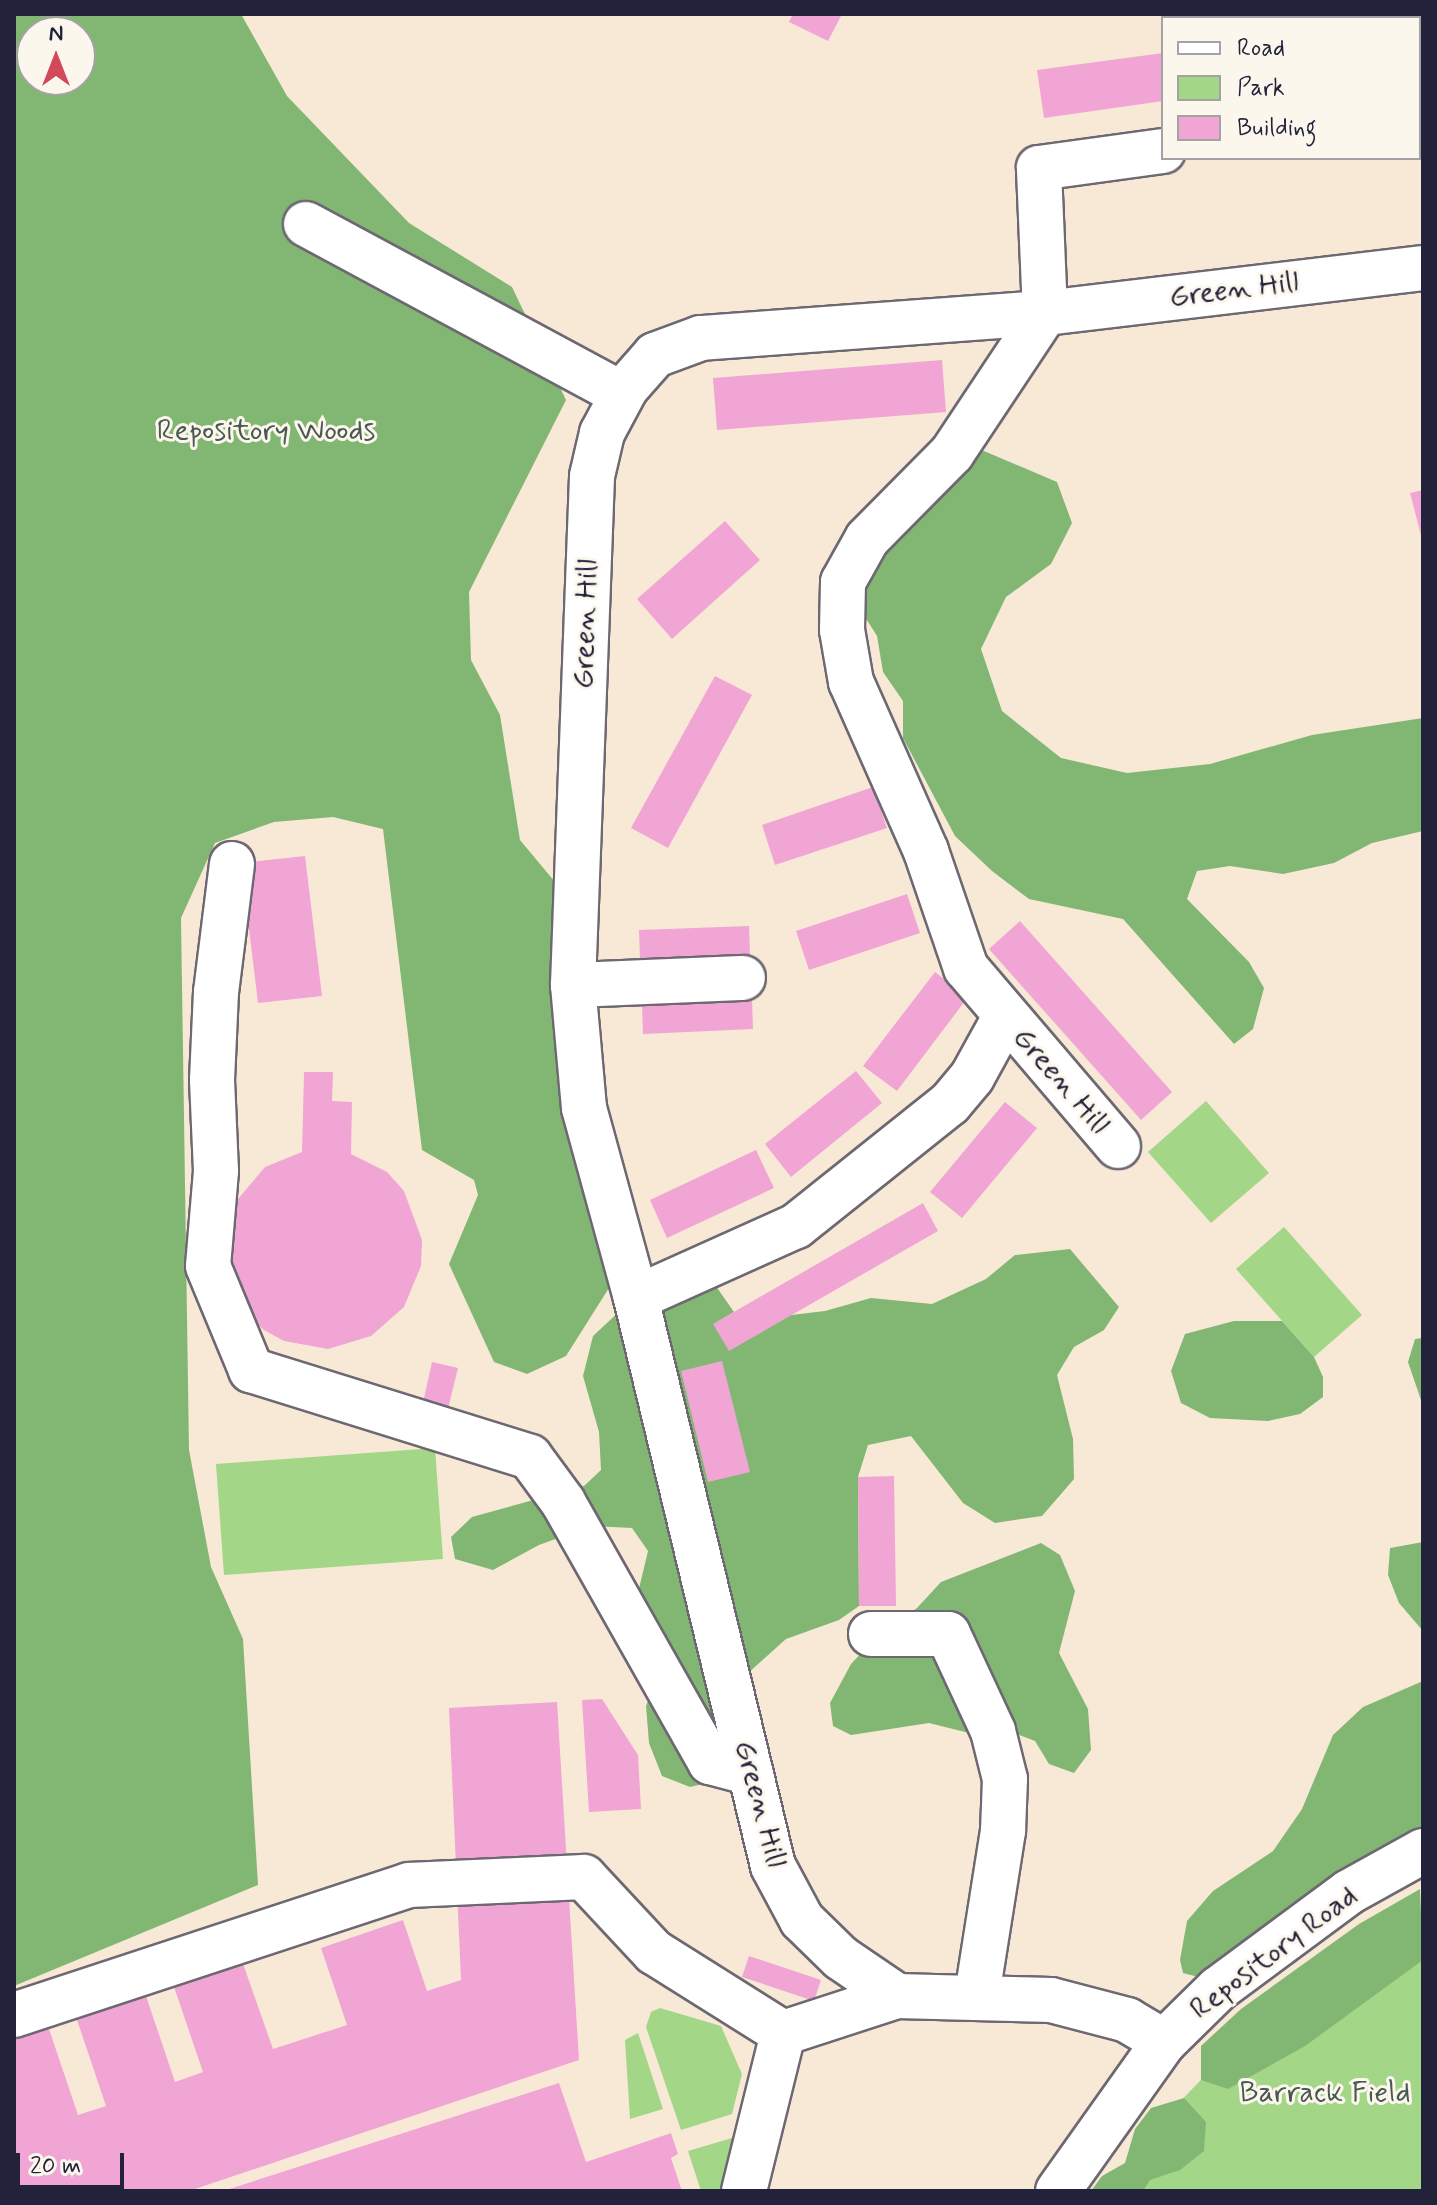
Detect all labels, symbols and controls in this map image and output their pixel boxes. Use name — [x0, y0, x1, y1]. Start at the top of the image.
north arrow — [16, 16, 96, 96]
legend — [1161, 16, 1421, 160]
text: N — [49, 20, 63, 48]
text: Road — [1237, 33, 1285, 64]
text: Park — [1237, 73, 1285, 104]
text: Building — [1237, 113, 1317, 144]
street label: Green Hill — [1167, 264, 1301, 316]
park label: Repository Woods — [157, 413, 375, 449]
street label: Green Hill — [566, 558, 606, 690]
street label: Green Hill — [1005, 1020, 1117, 1142]
street label: Green Hill — [726, 1737, 794, 1871]
street label: Repository Road — [1183, 1878, 1365, 2028]
park label: Barrack Field — [1240, 2075, 1410, 2111]
scale bar — [20, 2137, 128, 2187]
text: 20 m — [30, 2151, 81, 2182]

